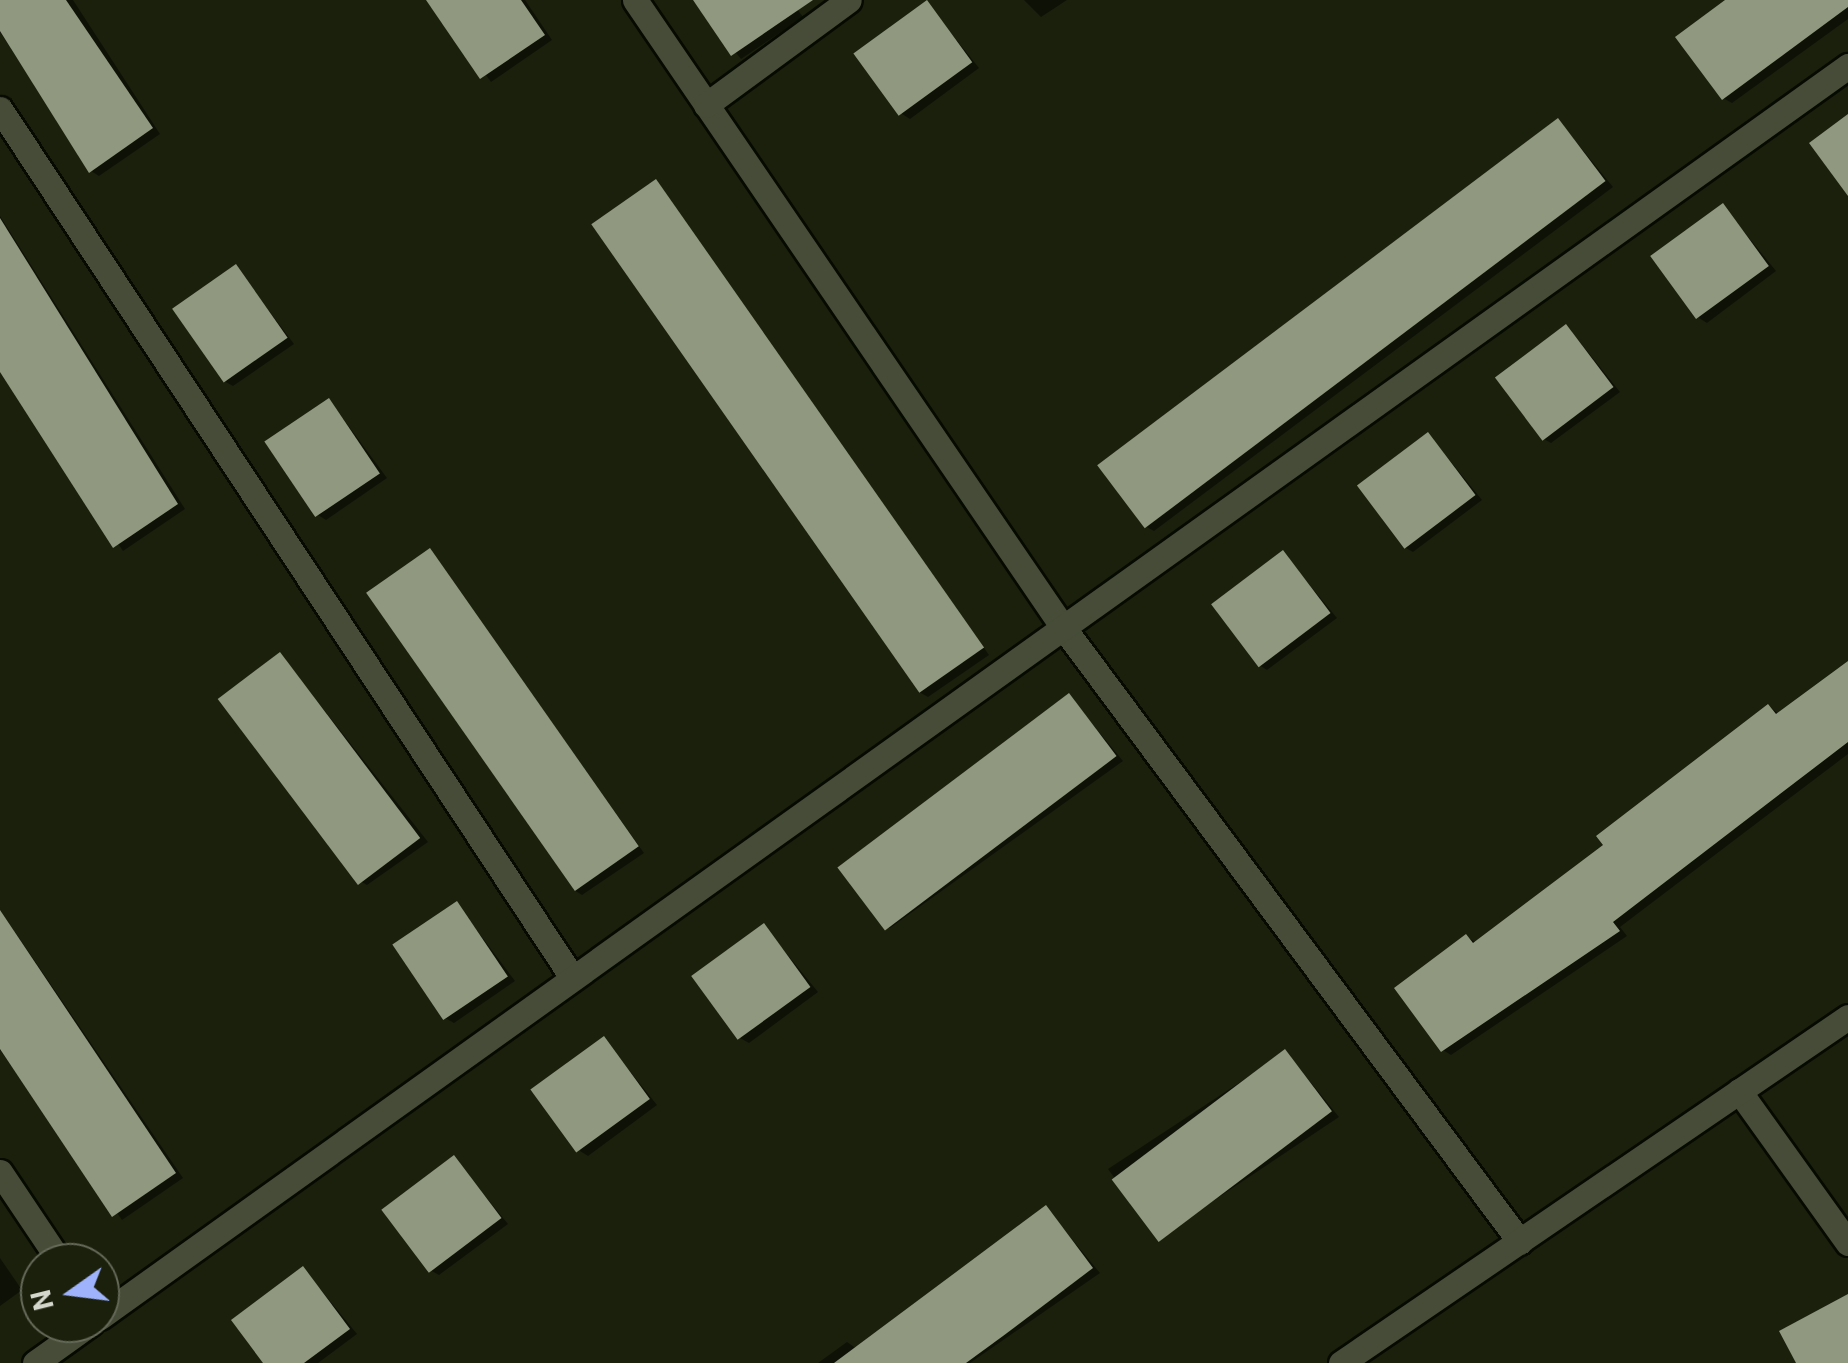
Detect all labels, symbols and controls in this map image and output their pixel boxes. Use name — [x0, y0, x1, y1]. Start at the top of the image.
north arrow — [20, 1243, 120, 1343]
text: N — [24, 1286, 61, 1313]

